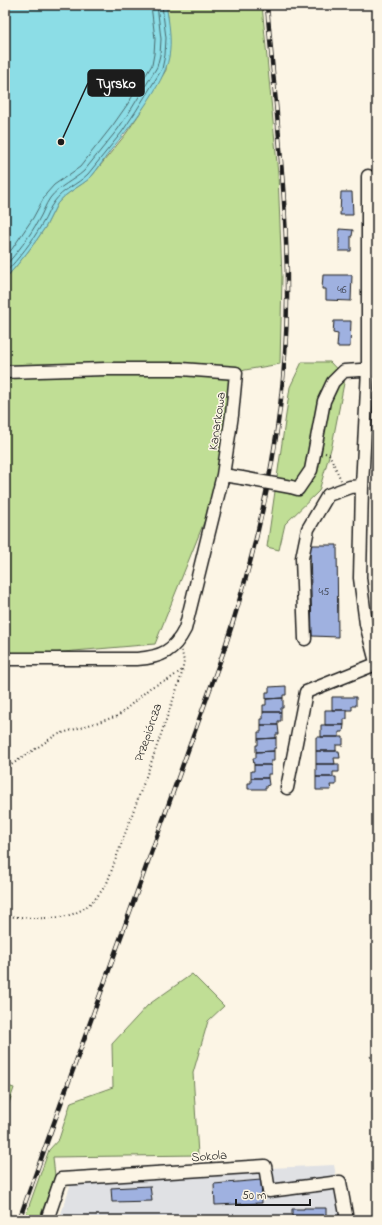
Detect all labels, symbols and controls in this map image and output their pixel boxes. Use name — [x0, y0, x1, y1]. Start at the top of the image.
callout: Tyrsko — [88, 70, 144, 96]
text: Tyrsko — [96, 74, 136, 97]
house number: 46 — [337, 282, 347, 298]
street label: Kanarkowa — [204, 391, 231, 452]
house number: 45 — [319, 584, 329, 600]
street label: Przepiórcza — [130, 701, 167, 764]
street label: Sokola — [190, 1146, 228, 1167]
scale bar — [236, 1181, 310, 1207]
text: 50 m — [242, 1187, 266, 1205]

